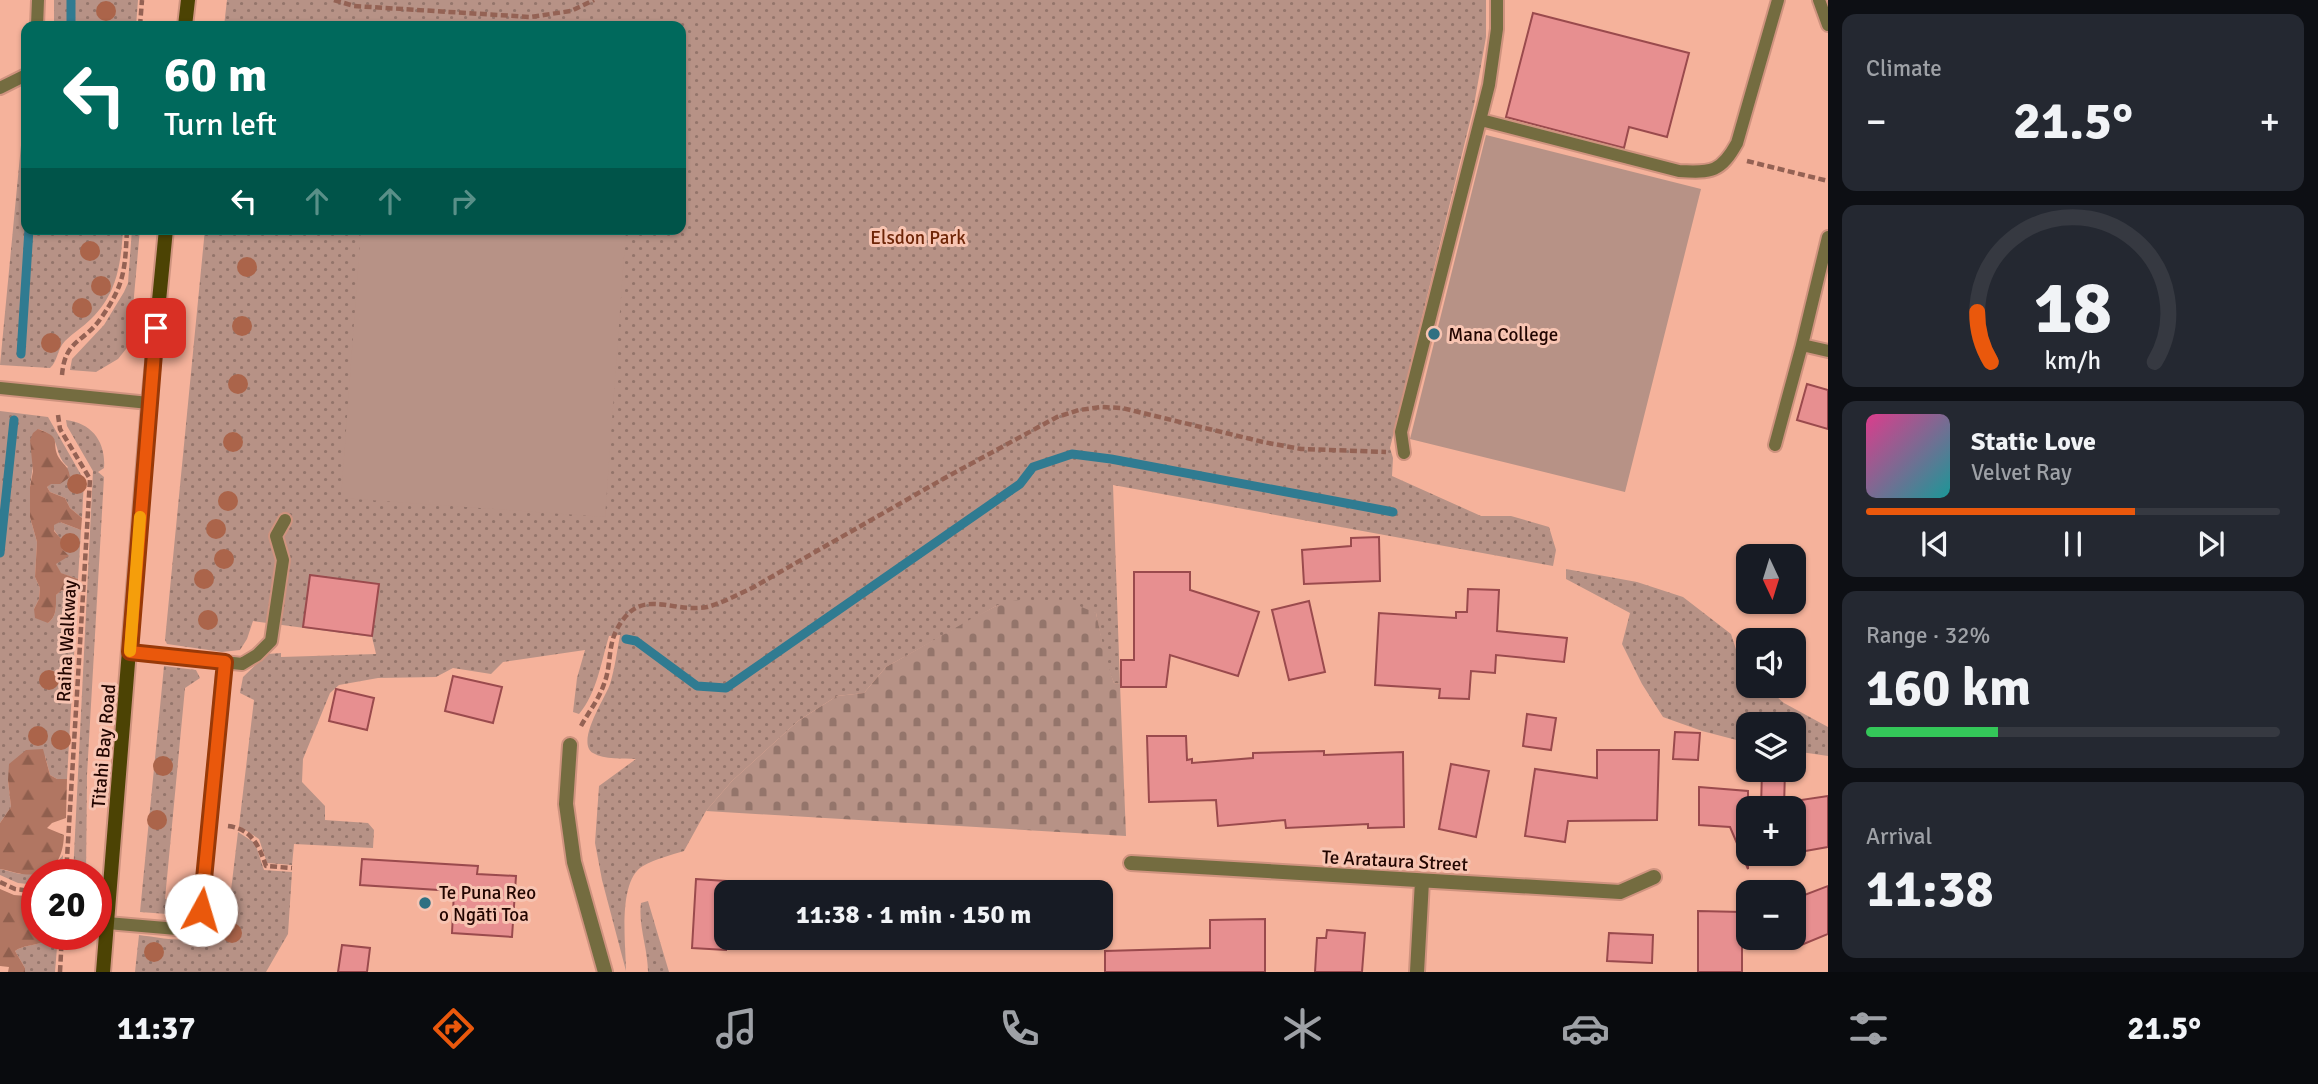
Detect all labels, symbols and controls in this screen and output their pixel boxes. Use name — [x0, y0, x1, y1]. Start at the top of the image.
text: 60 m — [164, 45, 267, 105]
icon: left — [49, 49, 140, 140]
text: Climate — [1866, 54, 1942, 83]
text: 21.5° — [2013, 89, 2133, 153]
text: − — [1866, 98, 1887, 145]
text: + — [2259, 98, 2280, 145]
text: Turn left — [164, 105, 277, 144]
icon: left — [225, 182, 263, 220]
icon: ahead — [298, 182, 336, 220]
icon: ahead — [371, 182, 409, 220]
icon: right — [444, 182, 482, 220]
park label: Elsdon Park — [870, 226, 966, 250]
text: 18 — [2034, 264, 2112, 353]
pin — [126, 298, 186, 358]
icon: arrive — [137, 309, 175, 347]
place label: Mana College — [1448, 323, 1558, 347]
marker: Mana College — [1426, 326, 1442, 342]
text: km/h — [2045, 344, 2101, 375]
text: Static Love — [1971, 426, 2096, 458]
text: Velvet Ray — [1971, 458, 2072, 487]
icon: previous — [1916, 525, 1954, 563]
icon: pause — [2054, 525, 2092, 563]
icon: next — [2192, 525, 2230, 563]
north arrow — [1736, 544, 1806, 614]
map controls — [1736, 544, 1806, 950]
street label: Raiha Walkway — [52, 579, 82, 703]
text: Range · 32% — [1866, 621, 1990, 650]
button: sound — [1736, 628, 1806, 698]
text: 160 km — [1866, 656, 2031, 720]
street label: Titahi Bay Road — [87, 683, 121, 809]
button: layers — [1736, 712, 1806, 782]
button: + — [1736, 796, 1806, 866]
text: Arrival — [1866, 822, 1932, 851]
street label: Te Arataura Street — [1321, 845, 1469, 877]
text: 11:38 — [1866, 857, 1994, 921]
speed limit sign: 20 — [21, 859, 112, 950]
position arrow — [164, 873, 238, 947]
button: − — [1736, 880, 1806, 950]
place label: Te Puna Reo o Ngāti Toa — [439, 881, 536, 927]
marker: Te Puna Reo o Ngāti Toa — [417, 895, 433, 911]
text: 11:38 · 1 min · 150 m — [796, 899, 1031, 931]
icon: directions — [429, 1004, 478, 1053]
icon: music — [712, 1004, 761, 1053]
icon: phone — [995, 1004, 1044, 1053]
icon: climate — [1278, 1004, 1327, 1053]
icon: car — [1561, 1004, 1610, 1053]
icon: filters — [1844, 1004, 1893, 1053]
text: 11:37 — [117, 1009, 196, 1048]
text: 21.5° — [2127, 1009, 2201, 1048]

